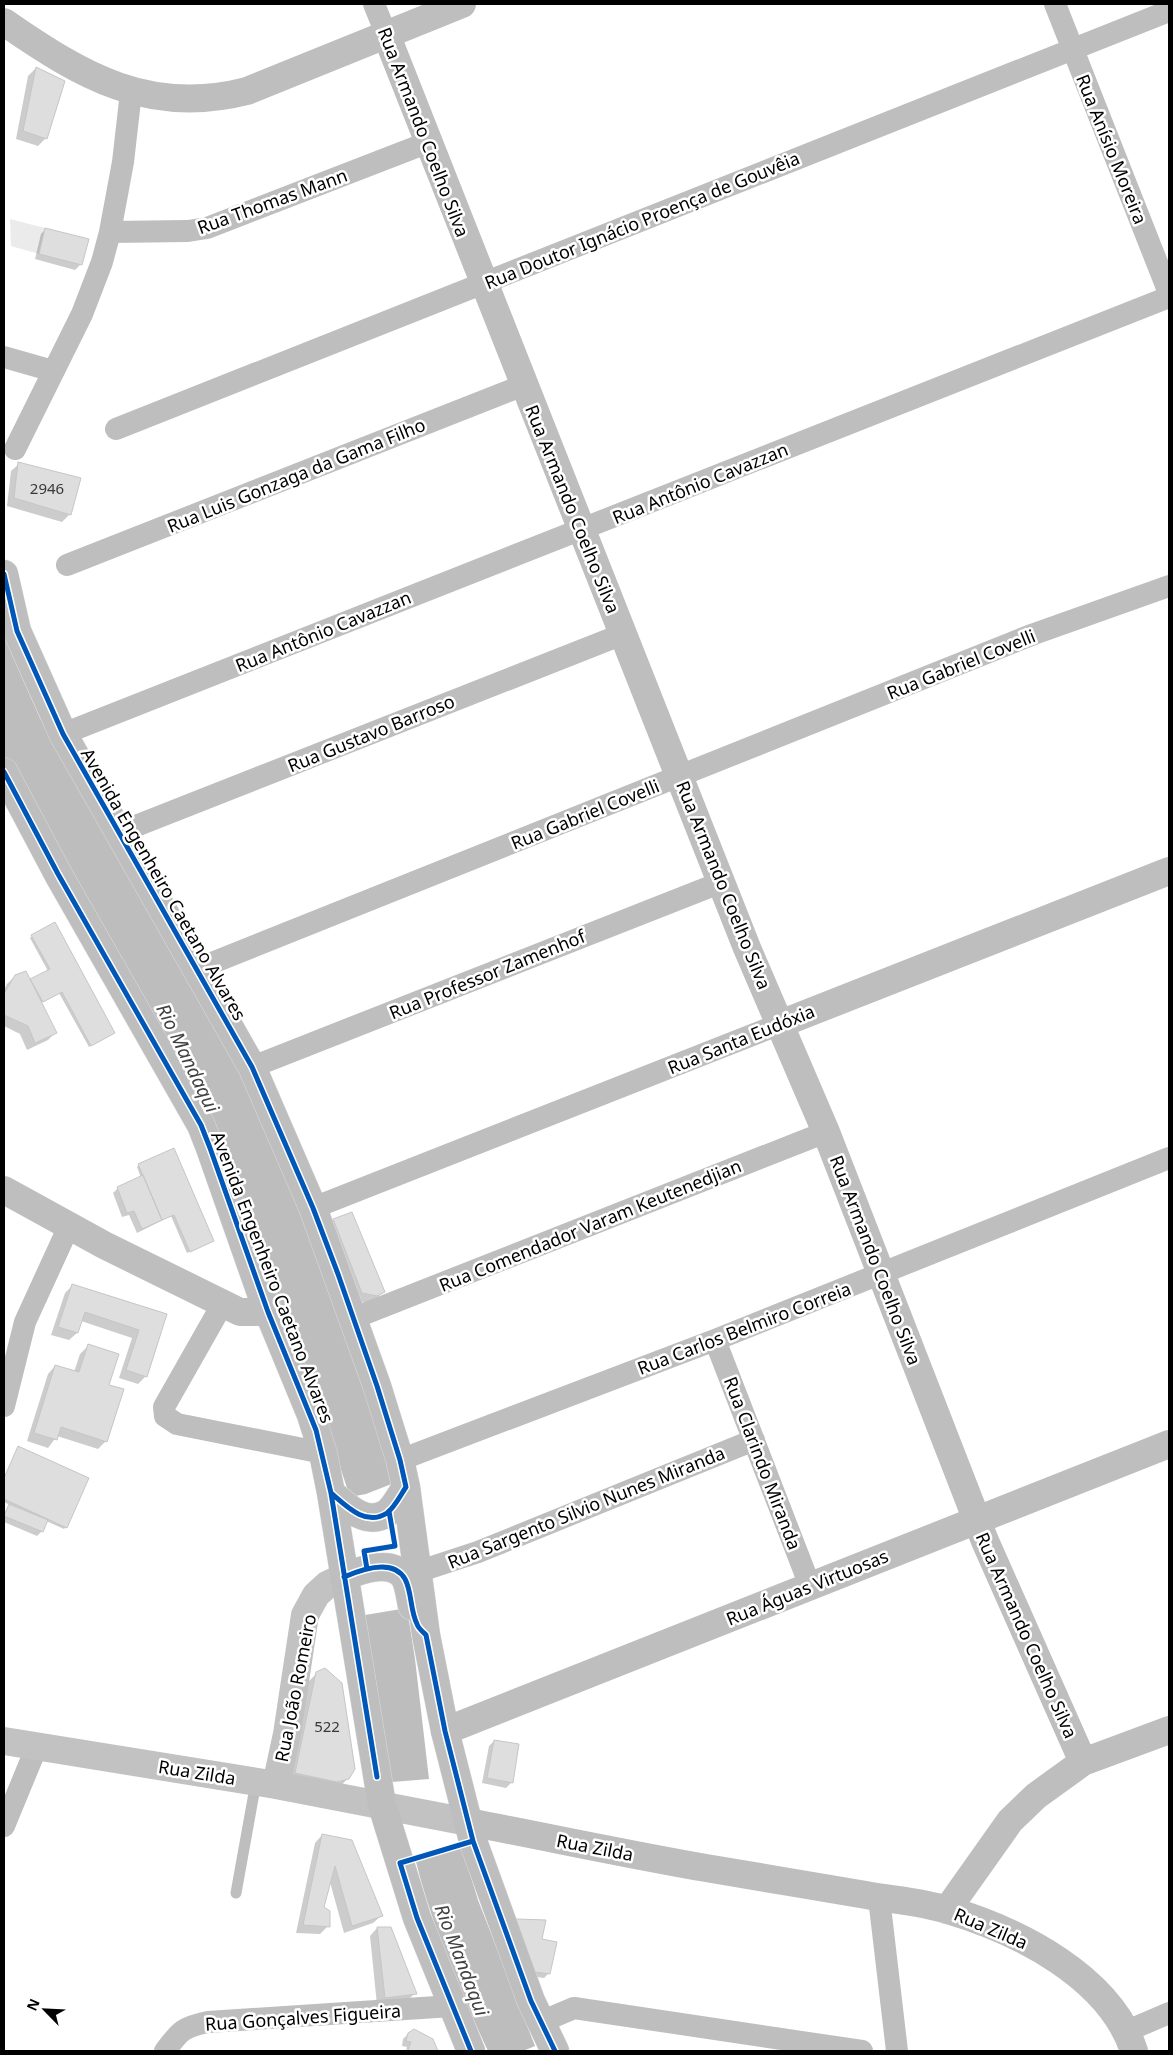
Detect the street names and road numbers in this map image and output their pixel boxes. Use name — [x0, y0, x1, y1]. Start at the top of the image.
street label: Rua Armando Coelho Silva — [373, 24, 475, 240]
street label: Rua Anísio Moreira — [1071, 71, 1153, 227]
street label: Rua Doutor Ignácio Proença de Gouvêia — [481, 146, 803, 294]
street label: Rua Thomas Mann — [194, 163, 350, 239]
street label: Rua Armando Coelho Silva — [520, 401, 626, 617]
street label: Rua Luis Gonzaga da Gama Filho — [163, 412, 429, 538]
street label: Rua Antônio Cavazzan — [609, 437, 791, 529]
street label: Rua Antônio Cavazzan — [232, 585, 414, 677]
street label: Rua Gabriel Covelli — [883, 623, 1039, 705]
street label: Rua Gustavo Barroso — [284, 689, 458, 777]
street label: Avenida Engenheiro Caetano Alvares — [76, 744, 252, 1024]
street label: Rua Gabriel Covelli — [507, 773, 663, 855]
street label: Rua Armando Coelho Silva — [671, 777, 777, 993]
street label: Rua Professor Zamenhof — [385, 923, 589, 1024]
street label: Rua Santa Eudóxia — [664, 999, 818, 1079]
street label: Avenida Engenheiro Caetano Alvares — [206, 1128, 340, 1426]
street label: Rua Armando Coelho Silva — [825, 1152, 927, 1368]
street label: Rua Comendador Varam Keutenedjian — [435, 1153, 745, 1297]
street label: Rua Carlos Belmiro Correia — [634, 1276, 854, 1380]
street label: Rua Clarindo Miranda — [719, 1373, 807, 1553]
street label: Rua Sargento Silvio Nunes Miranda — [444, 1440, 728, 1574]
street label: Rua Armando Coelho Silva — [971, 1528, 1083, 1742]
street label: Rua Águas Virtuosas — [722, 1543, 892, 1631]
street label: Rua João Romeiro — [269, 1612, 321, 1764]
street label: Rua Zilda — [157, 1754, 237, 1790]
street label: Rua Zilda — [554, 1828, 636, 1866]
street label: Rua Zilda — [950, 1902, 1032, 1954]
street label: Rua Gonçalves Figueira — [204, 1998, 402, 2036]

